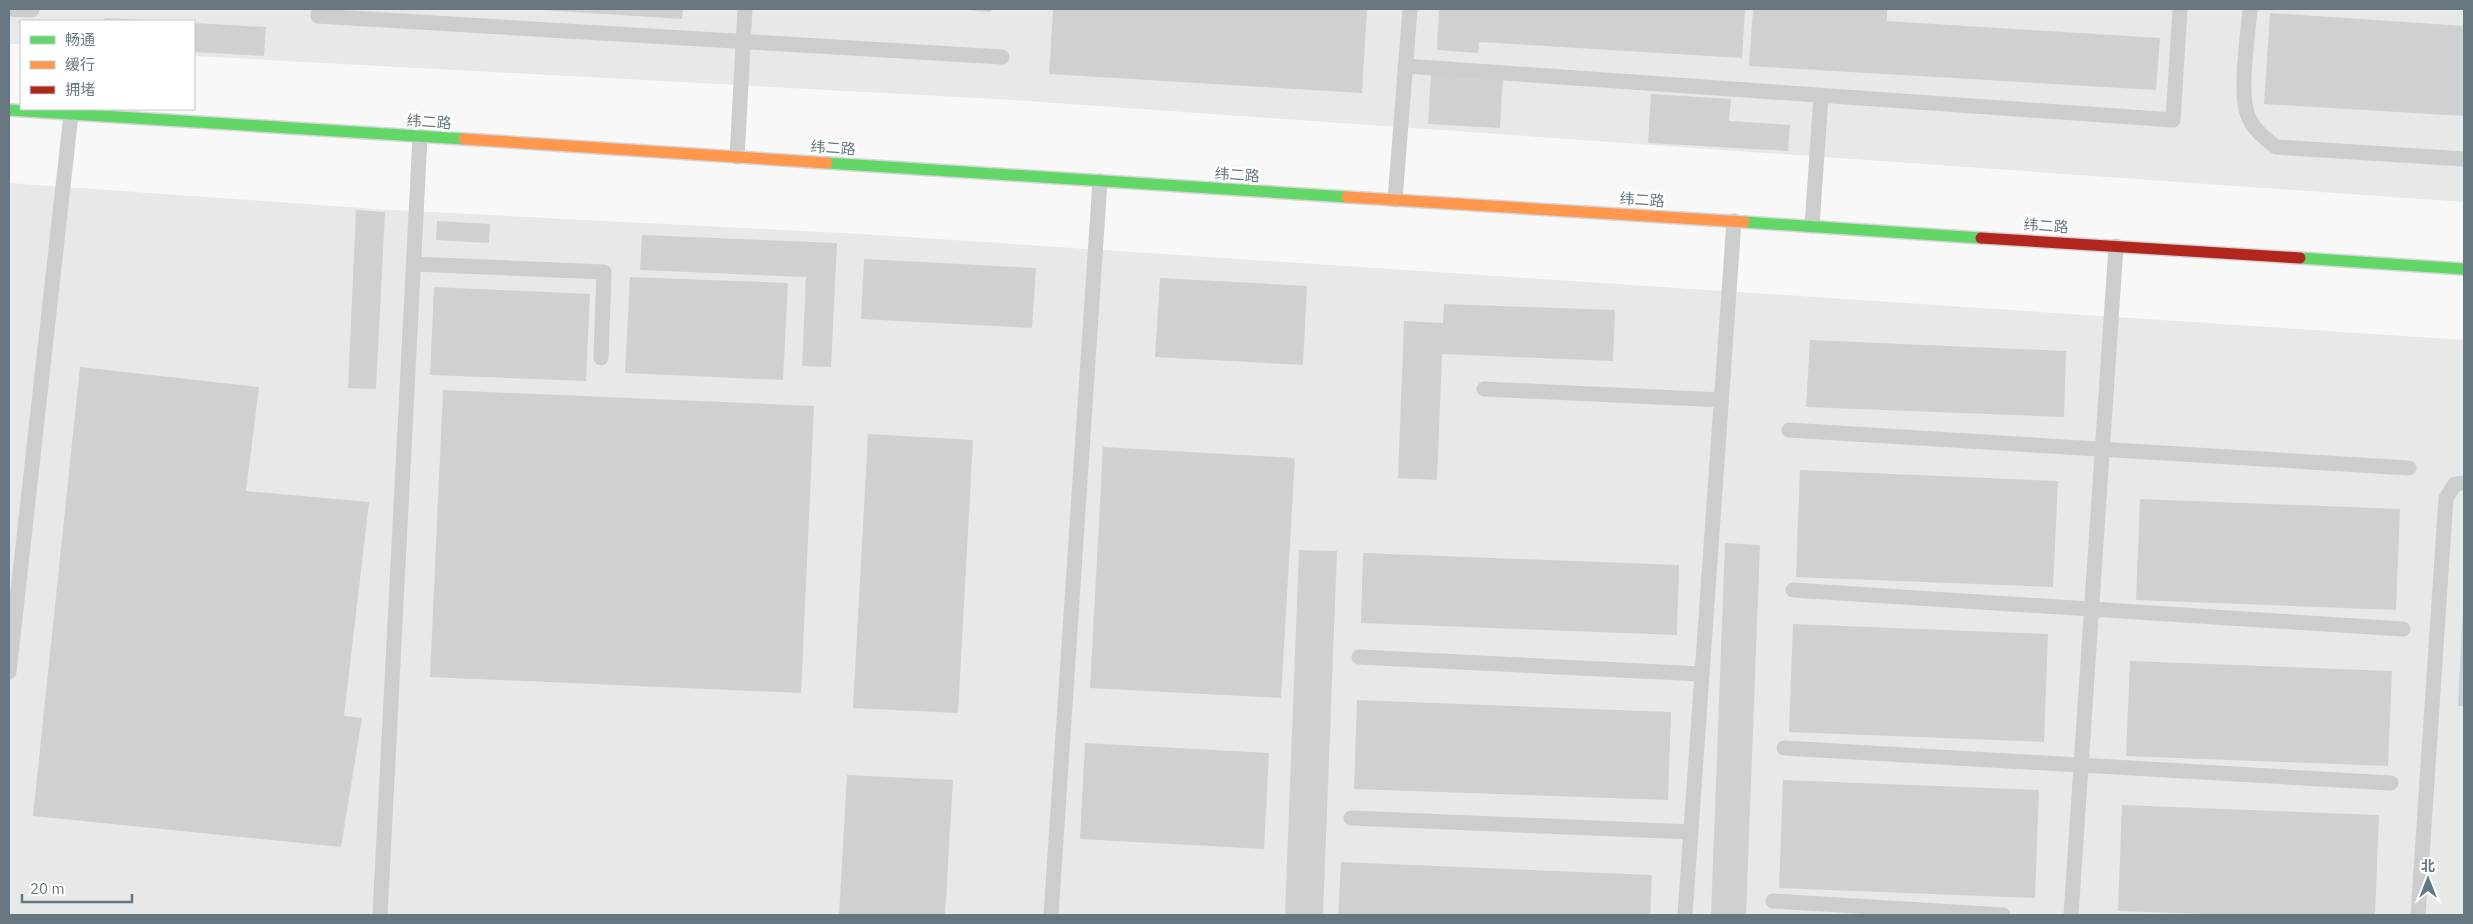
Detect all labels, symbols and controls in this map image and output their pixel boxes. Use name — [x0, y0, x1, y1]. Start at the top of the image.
legend — [20, 20, 195, 110]
text: 畅通 — [65, 30, 95, 49]
text: 缓行 — [65, 55, 95, 74]
text: 拥堵 — [65, 80, 95, 99]
street label: 纬二路 — [406, 110, 452, 133]
street label: 纬二路 — [810, 136, 856, 159]
street label: 纬二路 — [1214, 163, 1260, 186]
street label: 纬二路 — [1619, 188, 1665, 211]
street label: 纬二路 — [2023, 214, 2069, 237]
north arrow — [2403, 854, 2453, 904]
text: 北 — [2421, 857, 2435, 875]
scale bar — [22, 872, 132, 904]
text: 20 m — [30, 879, 65, 898]

